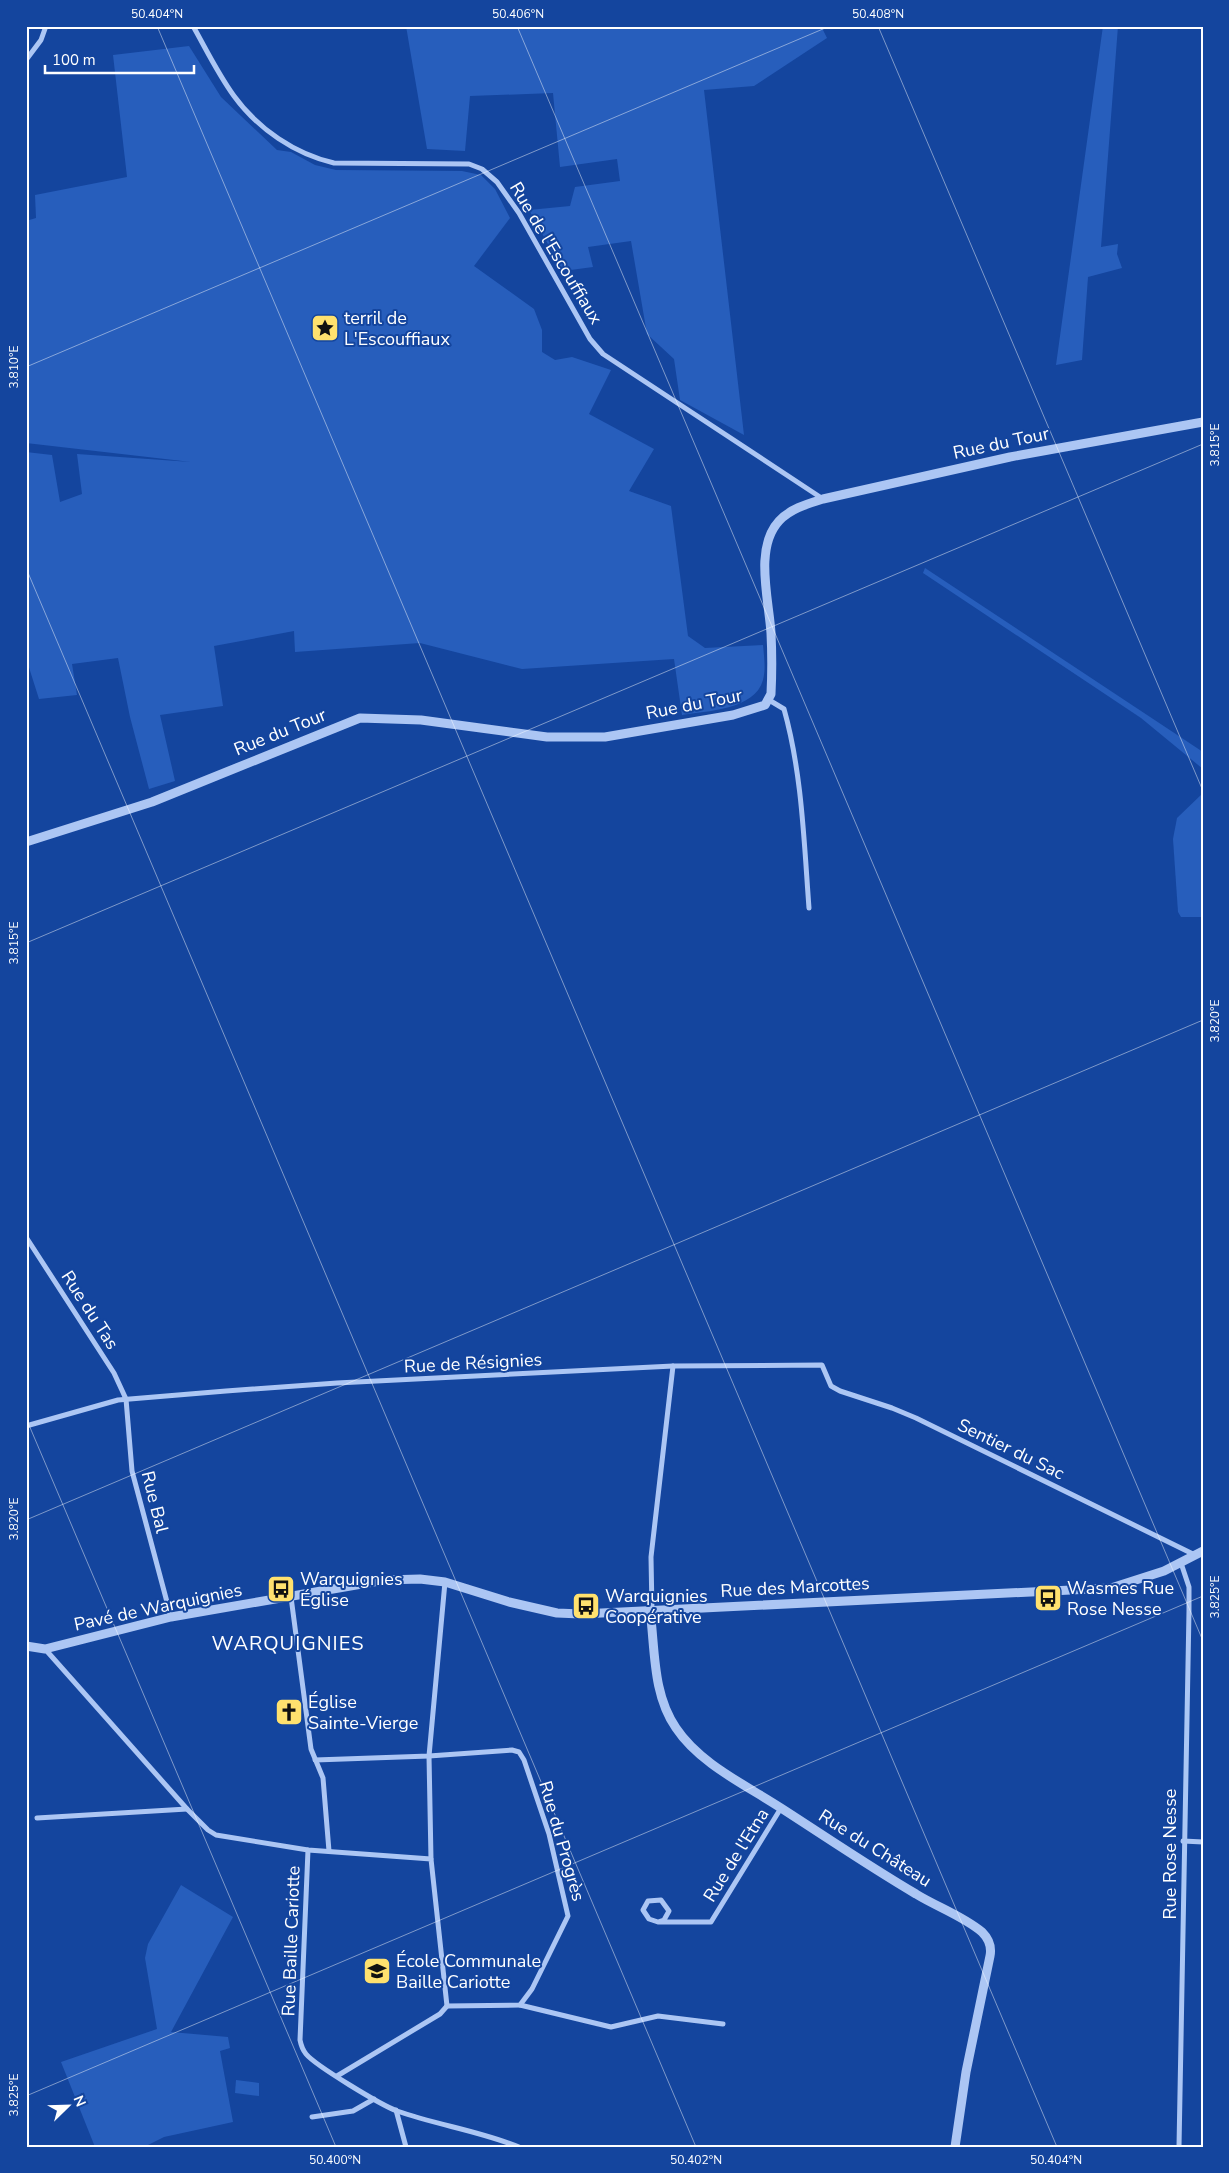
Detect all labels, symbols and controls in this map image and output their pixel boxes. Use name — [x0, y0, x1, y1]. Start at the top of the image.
text: 50.404°N — [131, 6, 183, 22]
text: 50.406°N — [492, 6, 544, 22]
text: 50.408°N — [852, 6, 904, 22]
scale bar — [45, 42, 194, 74]
text: 100 m — [52, 50, 96, 70]
street label: Rue de l'Escouffiaux — [504, 177, 608, 329]
place label: terril de L'Escouffiaux — [344, 306, 450, 351]
place icon: terril de L'Escouffiaux — [310, 313, 340, 343]
text: 3.810°E — [6, 346, 22, 388]
street label: Rue du Tour — [951, 421, 1052, 465]
text: 3.815°E — [1207, 424, 1223, 466]
street label: Rue du Tour — [644, 683, 745, 725]
street label: Rue du Tour — [230, 702, 330, 761]
text: 3.815°E — [6, 922, 22, 964]
text: 3.820°E — [1207, 1000, 1223, 1042]
street label: Rue du Tas — [56, 1266, 124, 1354]
street label: Rue de Résignies — [403, 1347, 543, 1379]
street label: Sentier du Sac — [954, 1413, 1068, 1485]
street label: Rue Bal — [136, 1468, 174, 1536]
text: 3.820°E — [6, 1498, 22, 1540]
place label: Warquignies Église — [300, 1567, 403, 1612]
street label: Rue des Marcottes — [720, 1571, 870, 1603]
bus stop icon: Warquignies Église — [266, 1574, 296, 1604]
place label: Wasmes Rue Rose Nesse — [1067, 1576, 1174, 1621]
text: 3.825°E — [1207, 1576, 1223, 1618]
street label: Pavé de Warquignies — [72, 1577, 244, 1637]
bus stop icon: Wasmes Rue Rose Nesse — [1033, 1583, 1063, 1613]
place label: Warquignies Coopérative — [605, 1584, 708, 1629]
bus stop icon: Warquignies Coopérative — [571, 1591, 601, 1621]
district label: WARQUIGNIES — [211, 1630, 365, 1657]
place label: Église Sainte-Vierge — [308, 1690, 418, 1735]
church icon: Église Sainte-Vierge — [274, 1697, 304, 1727]
street label: Rue du Progrès — [533, 1778, 591, 1904]
street label: Rue Rose Nesse — [1158, 1789, 1182, 1919]
street label: Rue de l'Etna — [698, 1804, 774, 1906]
street label: Rue du Château — [814, 1804, 936, 1892]
street label: Rue Baille Cariotte — [276, 1865, 306, 2017]
place label: École Communale Baille Cariotte — [396, 1949, 541, 1994]
school or university icon: École Communale Baille Cariotte — [362, 1956, 392, 1986]
text: 3.825°E — [6, 2074, 22, 2116]
north arrow — [42, 2080, 92, 2130]
text: N — [69, 2093, 90, 2110]
text: 50.400°N — [309, 2152, 361, 2168]
text: 50.402°N — [670, 2152, 722, 2168]
text: 50.404°N — [1030, 2152, 1082, 2168]

